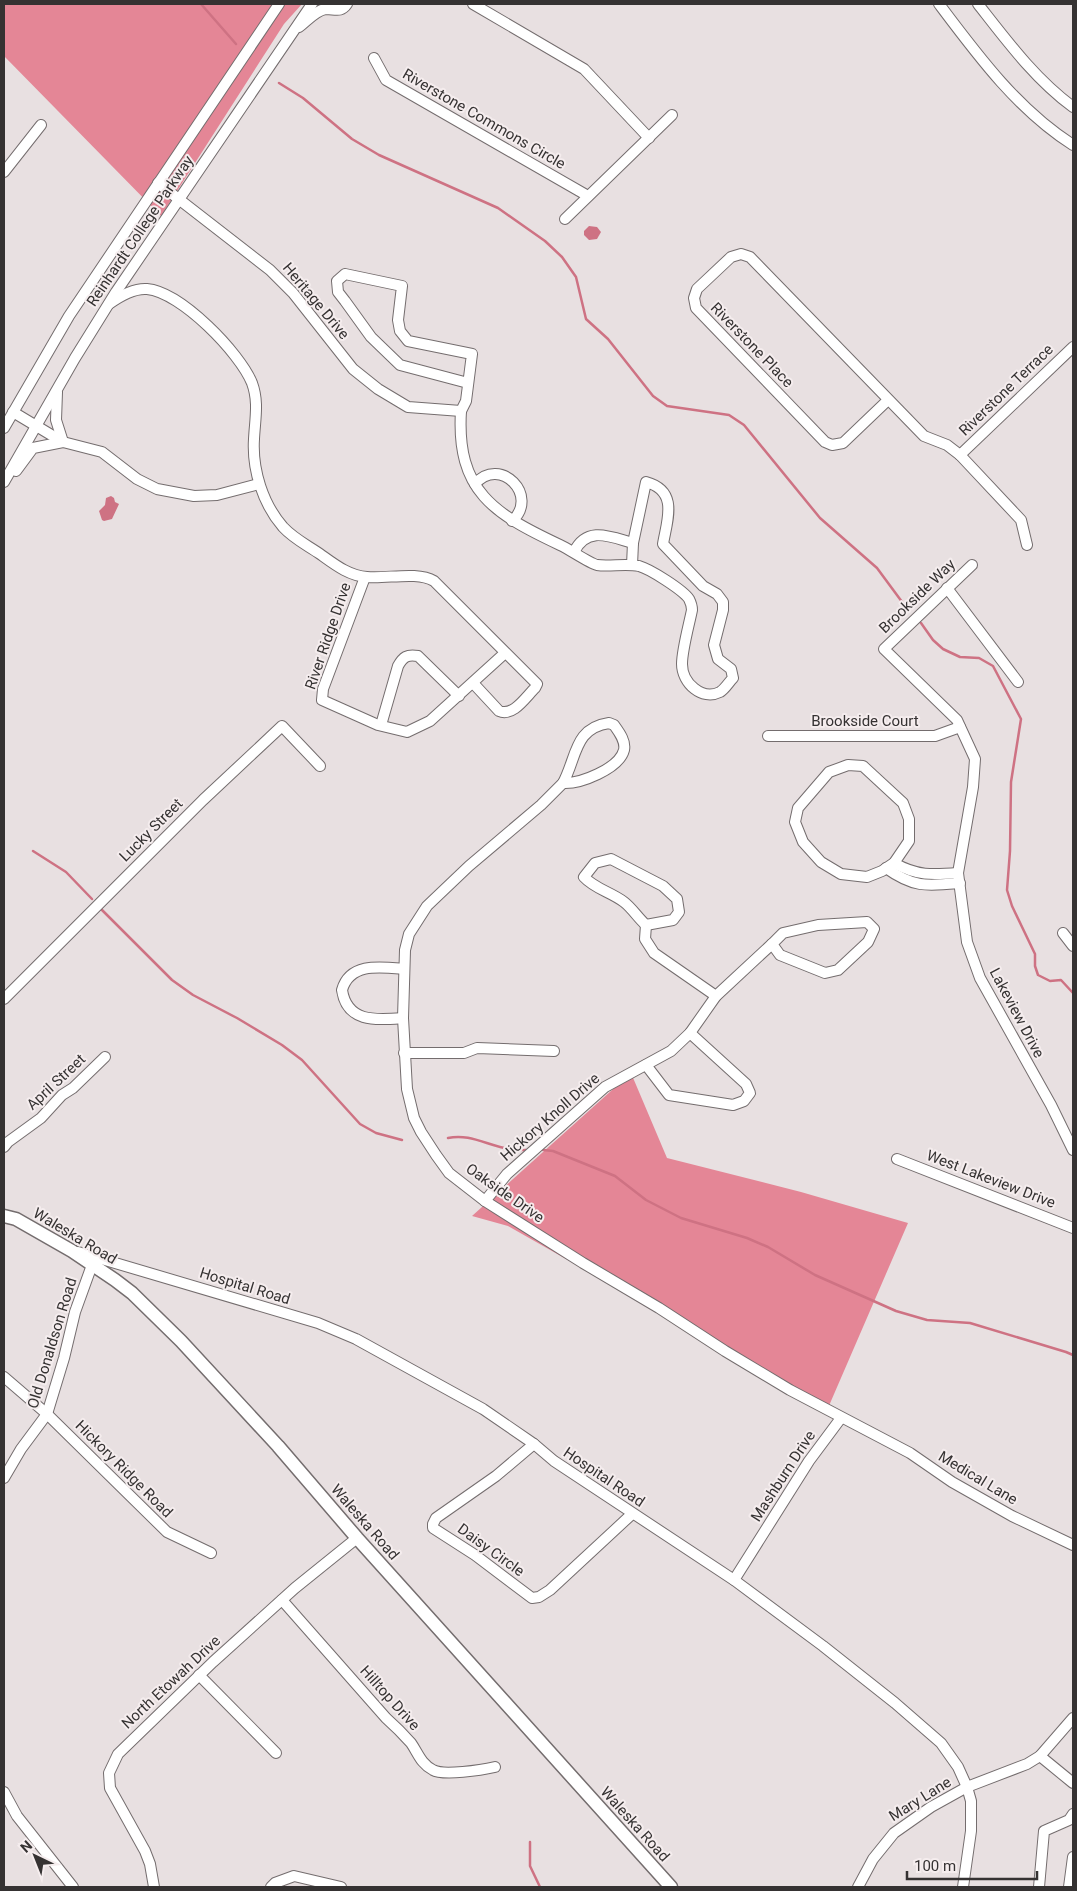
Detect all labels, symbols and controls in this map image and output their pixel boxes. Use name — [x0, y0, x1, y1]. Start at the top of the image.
street label: Riverstone Commons Circle — [399, 65, 569, 173]
street label: Reinhardt College Parkway — [83, 152, 197, 310]
street label: Heritage Drive — [279, 259, 353, 343]
street label: Riverstone Place — [707, 299, 797, 391]
street label: Riverstone Terrace — [955, 340, 1057, 439]
street label: Brookside Way — [875, 555, 959, 637]
street label: River Ridge Drive — [301, 580, 355, 692]
street label: Brookside Court — [811, 712, 919, 730]
street label: Lucky Street — [116, 795, 186, 865]
street label: Lakeview Drive — [986, 965, 1048, 1061]
street label: April Street — [23, 1050, 89, 1114]
street label: Hickory Knoll Drive — [497, 1069, 603, 1165]
street label: West Lakeview Drive — [924, 1146, 1058, 1212]
street label: Oakside Drive — [462, 1159, 548, 1227]
street label: Waleska Road — [30, 1204, 120, 1268]
street label: Hospital Road — [197, 1264, 293, 1308]
street label: Old Donaldson Road — [24, 1275, 80, 1411]
street label: Hickory Ridge Road — [72, 1417, 176, 1521]
street label: Mashburn Drive — [747, 1427, 819, 1525]
street label: Hospital Road — [560, 1443, 648, 1511]
street label: Medical Lane — [935, 1447, 1021, 1509]
street label: Waleska Road — [327, 1480, 403, 1564]
street label: Daisy Circle — [454, 1520, 528, 1580]
street label: North Etowah Drive — [118, 1632, 224, 1732]
street label: Hilltop Drive — [356, 1662, 424, 1734]
street label: Mary Lane — [886, 1773, 954, 1825]
street label: Waleska Road — [597, 1783, 673, 1865]
north arrow — [10, 1831, 60, 1881]
text: N — [17, 1837, 35, 1856]
scale bar — [907, 1848, 1037, 1880]
text: 100 m — [914, 1857, 956, 1875]

